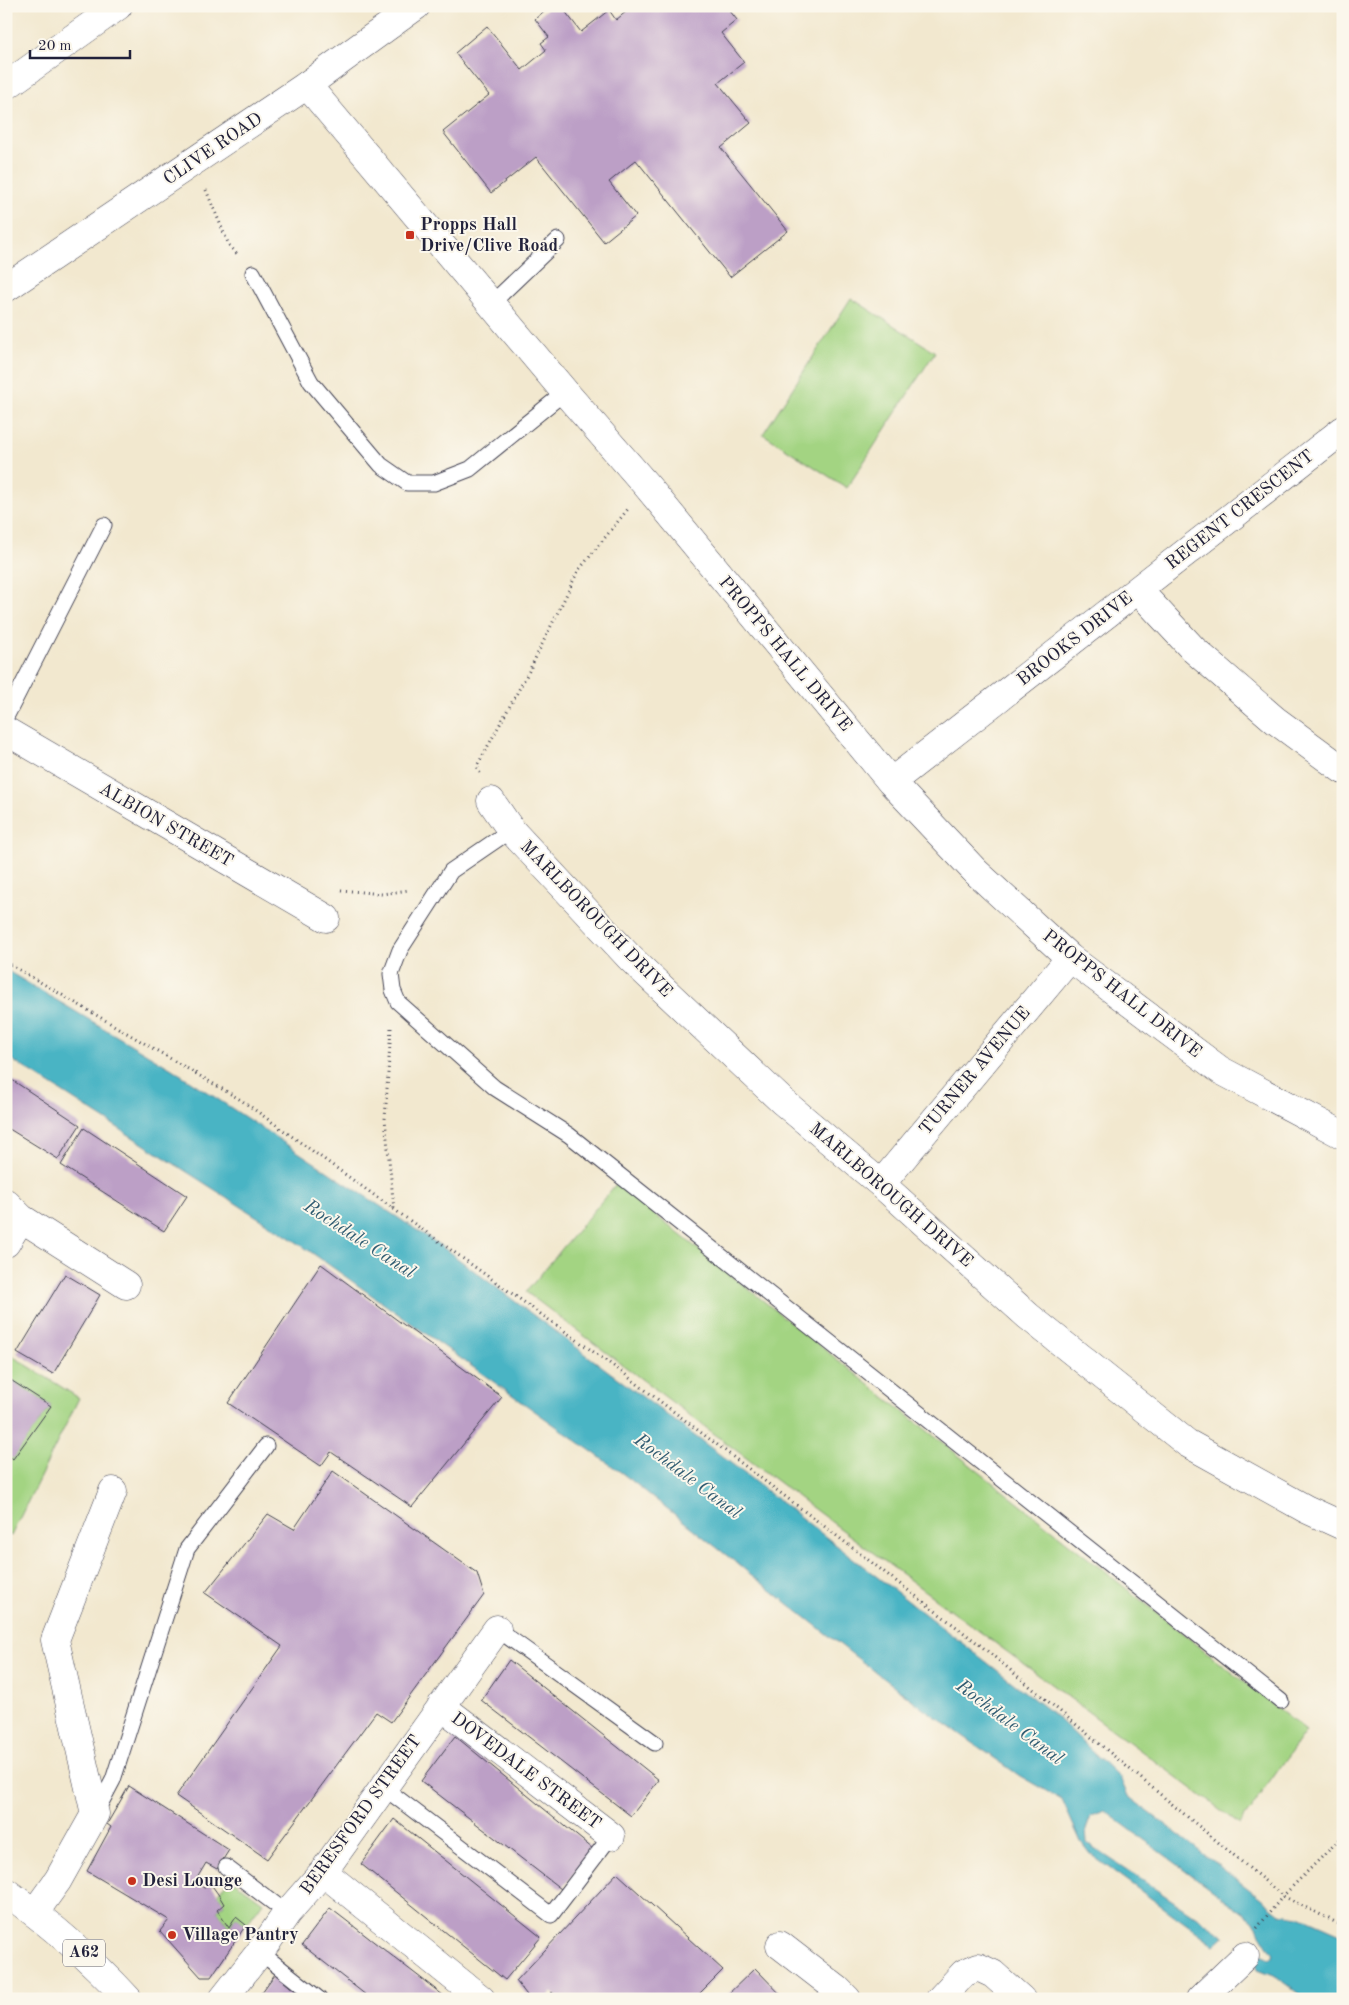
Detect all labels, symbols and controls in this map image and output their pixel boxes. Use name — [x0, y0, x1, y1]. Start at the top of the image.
scale bar — [30, 28, 130, 60]
text: 20 m — [38, 39, 72, 54]
street label: CLIVE ROAD — [160, 109, 266, 189]
place label: Propps Hall Drive/Clive Road — [420, 216, 559, 255]
marker: Propps Hall Drive/Clive Road — [404, 229, 416, 241]
street label: REGENT CRESCENT — [1163, 447, 1317, 573]
street label: PROPPS HALL DRIVE — [715, 573, 855, 735]
street label: BROOKS DRIVE — [1014, 589, 1136, 689]
street label: ALBION STREET — [96, 779, 236, 871]
street label: MARLBOROUGH DRIVE — [517, 837, 675, 1001]
street label: PROPPS HALL DRIVE — [1039, 927, 1205, 1061]
street label: TURNER AVENUE — [916, 1003, 1034, 1139]
street label: MARLBOROUGH DRIVE — [806, 1119, 976, 1271]
water label: Rochdale Canal — [299, 1196, 419, 1283]
water label: Rochdale Canal — [629, 1430, 744, 1524]
water label: Rochdale Canal — [951, 1676, 1066, 1770]
street label: DOVEDALE STREET — [448, 1709, 604, 1833]
street label: BERESFORD STREET — [297, 1732, 425, 1898]
place label: Desi Lounge — [142, 1872, 242, 1890]
marker: Desi Lounge — [126, 1875, 138, 1887]
place label: Village Pantry — [182, 1926, 299, 1944]
marker: Village Pantry — [166, 1929, 178, 1941]
road number: A62 — [63, 1940, 105, 1966]

